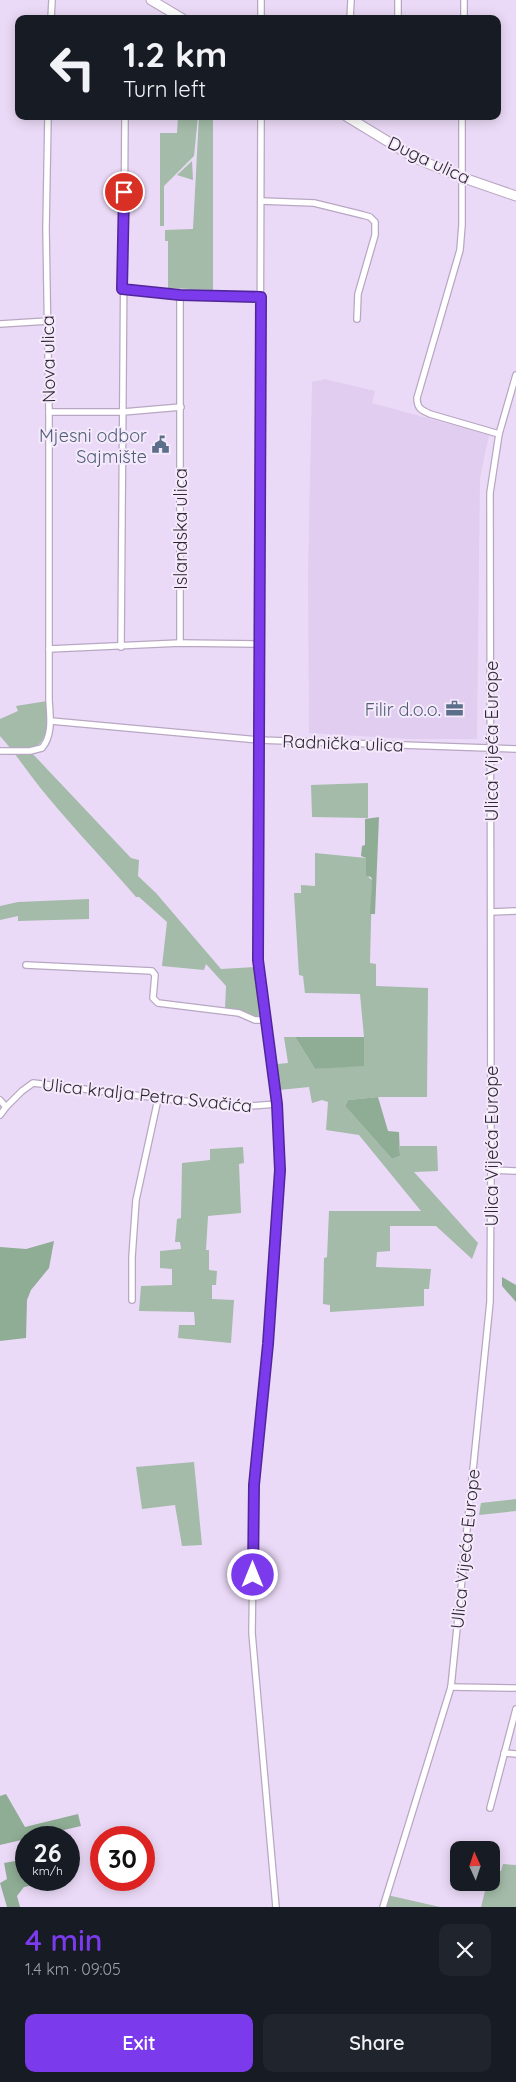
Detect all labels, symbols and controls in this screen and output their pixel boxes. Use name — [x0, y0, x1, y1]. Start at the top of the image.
text: 1.2 km — [123, 32, 227, 76]
icon: left — [40, 35, 105, 100]
text: Turn left — [123, 75, 206, 103]
street label: Duga ulica — [384, 131, 474, 189]
pin — [103, 171, 145, 213]
icon: arrive — [110, 178, 138, 206]
street label: Nova ulica — [36, 315, 60, 403]
place label: Mjesni odbor Sajmište — [39, 424, 147, 468]
public building icon: Mjesni odbor Sajmište — [151, 435, 171, 455]
street label: Islandska ulica — [169, 468, 192, 590]
street label: Ulica Vijeća Europe — [480, 661, 503, 821]
place label: Filir d.o.o. — [365, 698, 441, 721]
office icon: Filir d.o.o. — [445, 699, 465, 719]
street label: Radnička ulica — [282, 729, 404, 757]
street label: Ulica Vijeća Europe — [480, 1066, 503, 1226]
street label: Ulica kralja Petra Svačića — [41, 1073, 253, 1117]
street label: Ulica Vijeća Europe — [445, 1468, 485, 1630]
position arrow — [226, 1548, 278, 1600]
speed limit sign: 30 — [90, 1826, 155, 1891]
text: 26 — [33, 1837, 62, 1868]
north arrow — [450, 1841, 500, 1891]
map controls — [450, 1841, 500, 1891]
text: km/h — [32, 1863, 63, 1878]
text: 4 min — [25, 1921, 103, 1959]
button: close — [439, 1924, 491, 1976]
text: 1.4 km · 09:05 — [25, 1959, 121, 1979]
button: Exit — [25, 2014, 253, 2072]
button: Share — [263, 2014, 491, 2072]

